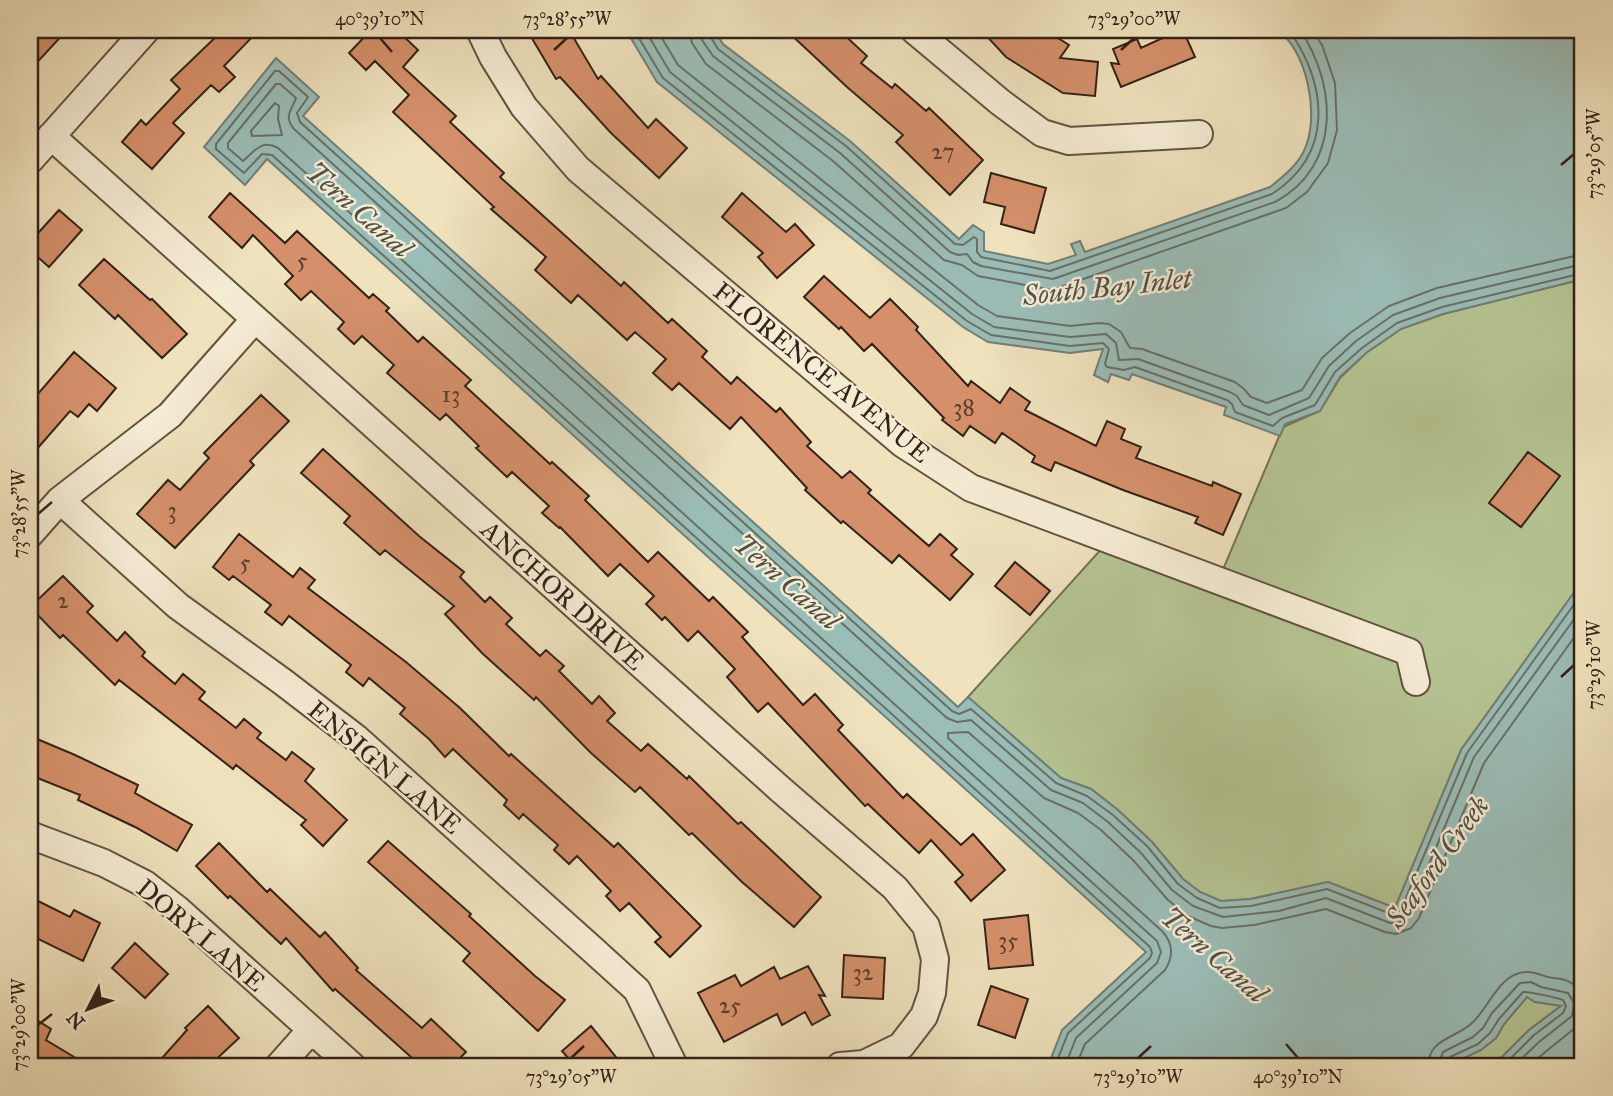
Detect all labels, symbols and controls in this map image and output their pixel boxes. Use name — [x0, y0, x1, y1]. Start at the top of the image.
text: 40°39'10"N — [335, 8, 425, 30]
text: 73°28'55"W — [523, 8, 612, 30]
text: 73°29'00"W — [1088, 8, 1181, 30]
text: 73°29'05"W — [1583, 108, 1605, 199]
house number: 27 — [932, 137, 955, 165]
water label: Tern Canal — [299, 154, 421, 267]
house number: 5 — [297, 246, 308, 274]
water label: South Bay Inlet — [1020, 261, 1195, 313]
street label: FLORENCE AVENUE — [707, 275, 937, 469]
house number: 13 — [442, 380, 460, 408]
house number: 38 — [953, 393, 975, 421]
text: 73°28'55"W — [8, 469, 30, 558]
house number: 3 — [167, 496, 177, 524]
street label: ANCHOR DRIVE — [474, 512, 651, 677]
water label: Tern Canal — [727, 526, 849, 639]
house number: 5 — [240, 548, 251, 576]
house number: 2 — [57, 586, 69, 614]
text: 73°29'10"W — [1583, 619, 1605, 710]
street label: ENSIGN LANE — [302, 693, 468, 841]
water label: Seaford Creek — [1377, 789, 1497, 935]
street label: DORY LANE — [130, 872, 272, 998]
water label: Tern Canal — [1154, 899, 1276, 1012]
house number: 35 — [998, 926, 1018, 954]
house number: 32 — [853, 958, 874, 986]
north arrow — [52, 974, 122, 1044]
text: 73°29'00"W — [8, 978, 30, 1071]
house number: 25 — [719, 991, 741, 1019]
text: N — [62, 1006, 90, 1034]
text: 73°29'05"W — [526, 1066, 617, 1088]
text: 73°29'10"W — [1093, 1066, 1184, 1088]
text: 40°39'10"N — [1253, 1066, 1343, 1088]

